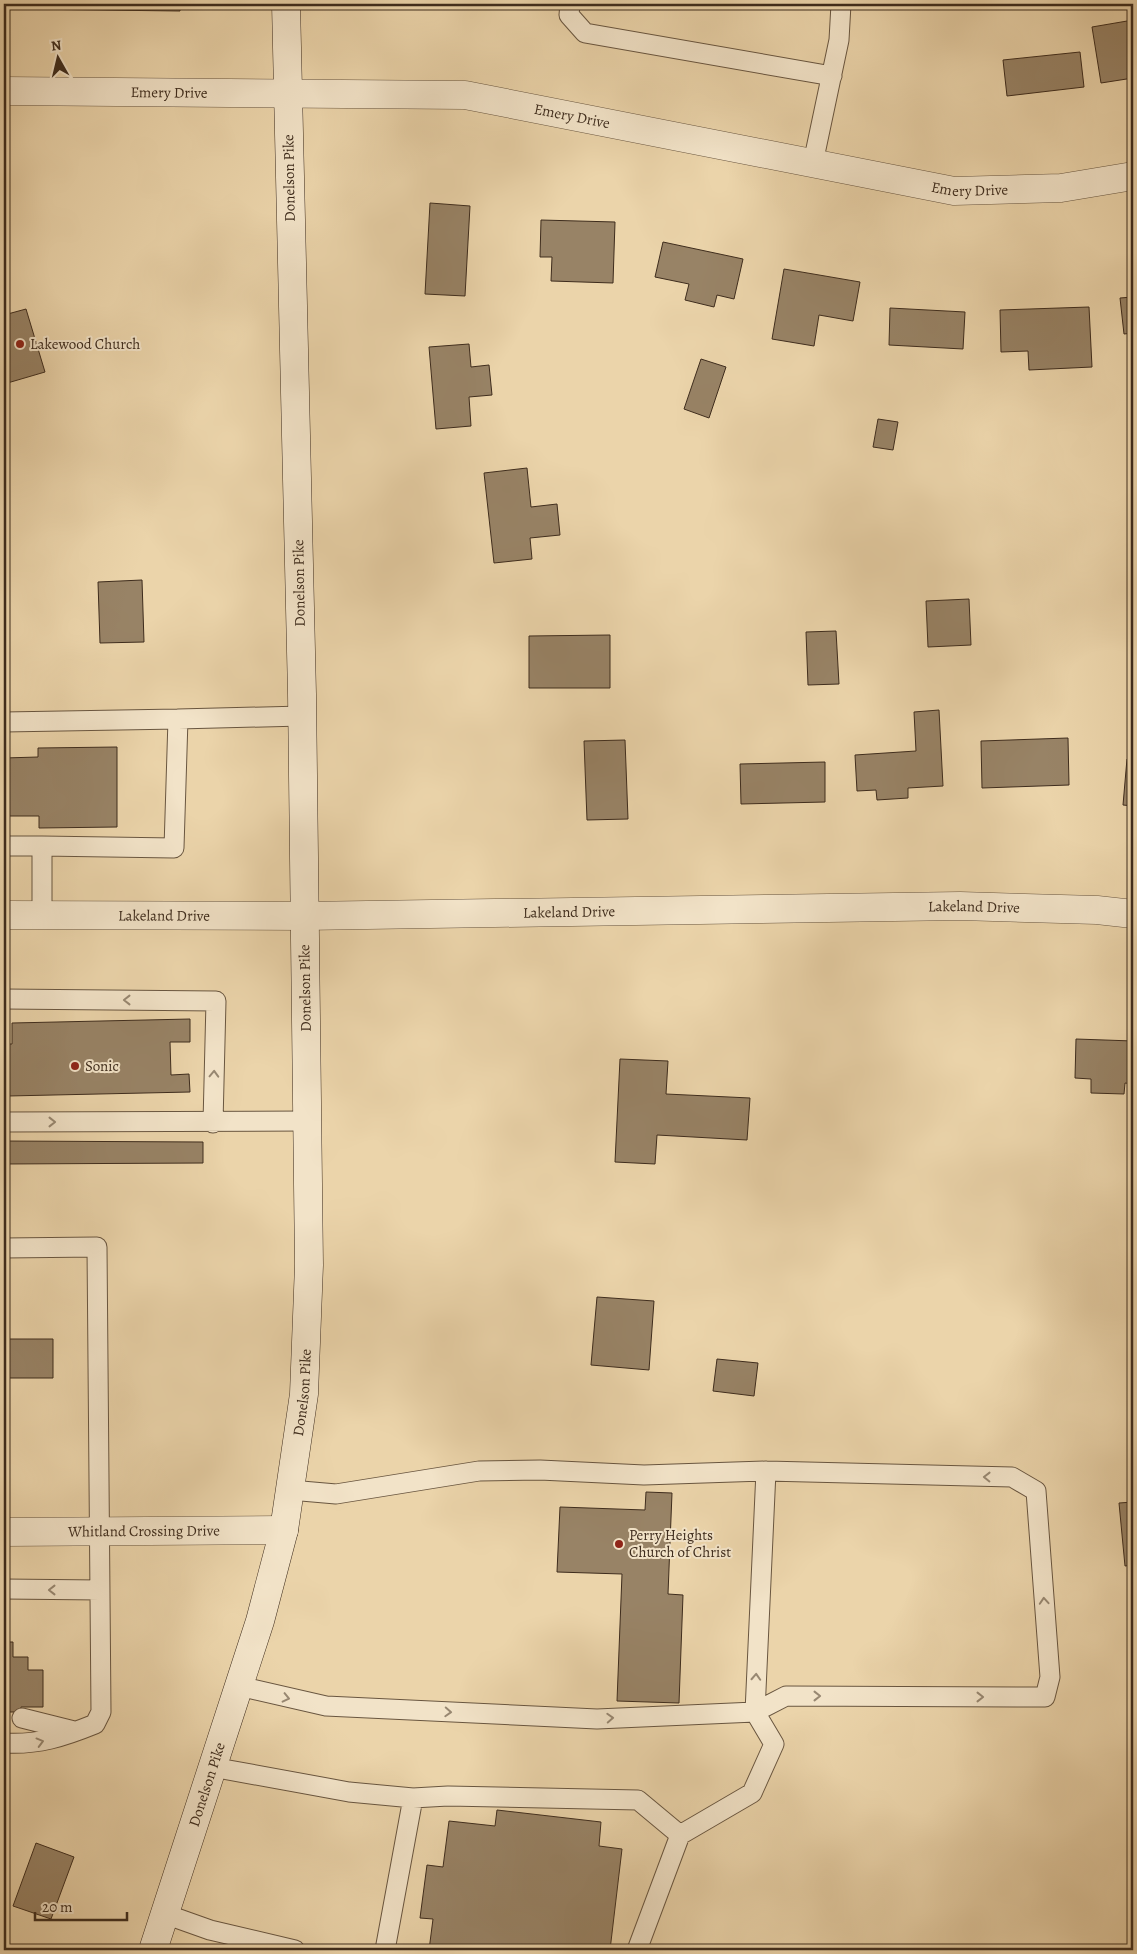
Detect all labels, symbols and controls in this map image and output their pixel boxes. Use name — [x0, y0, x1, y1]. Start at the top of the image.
north arrow — [32, 32, 82, 82]
text: N — [50, 36, 63, 56]
street label: Emery Drive — [130, 82, 208, 103]
street label: Emery Drive — [532, 99, 612, 133]
street label: Donelson Pike — [278, 134, 300, 222]
street label: Emery Drive — [930, 177, 1009, 201]
place label: Lakewood Church — [30, 334, 140, 354]
marker: Lakewood Church — [14, 338, 26, 350]
street label: Donelson Pike — [288, 539, 310, 627]
street label: Lakeland Drive — [928, 896, 1021, 918]
street label: Lakeland Drive — [523, 901, 615, 923]
street label: Lakeland Drive — [118, 905, 210, 926]
street label: Donelson Pike — [294, 944, 316, 1032]
one-way arrow — [122, 995, 130, 1006]
place label: Sonic — [85, 1056, 119, 1076]
marker: Sonic — [69, 1060, 81, 1072]
one-way arrow — [209, 1070, 220, 1078]
one-way arrow — [49, 1117, 57, 1127]
street label: Donelson Pike — [288, 1348, 316, 1437]
one-way arrow — [983, 1471, 991, 1482]
street label: Whitland Crossing Drive — [67, 1520, 220, 1542]
place label: Perry Heights Church of Christ — [629, 1525, 731, 1562]
marker: Perry Heights Church of Christ — [613, 1538, 625, 1550]
one-way arrow — [48, 1585, 56, 1595]
one-way arrow — [1039, 1597, 1050, 1605]
one-way arrow — [751, 1673, 762, 1681]
one-way arrow — [814, 1691, 821, 1701]
one-way arrow — [282, 1692, 291, 1703]
one-way arrow — [976, 1692, 984, 1702]
one-way arrow — [444, 1706, 452, 1717]
one-way arrow — [606, 1713, 614, 1724]
one-way arrow — [36, 1737, 44, 1747]
street label: Donelson Pike — [184, 1740, 230, 1829]
scale bar — [35, 1889, 128, 1921]
text: 20 m — [42, 1897, 73, 1917]

